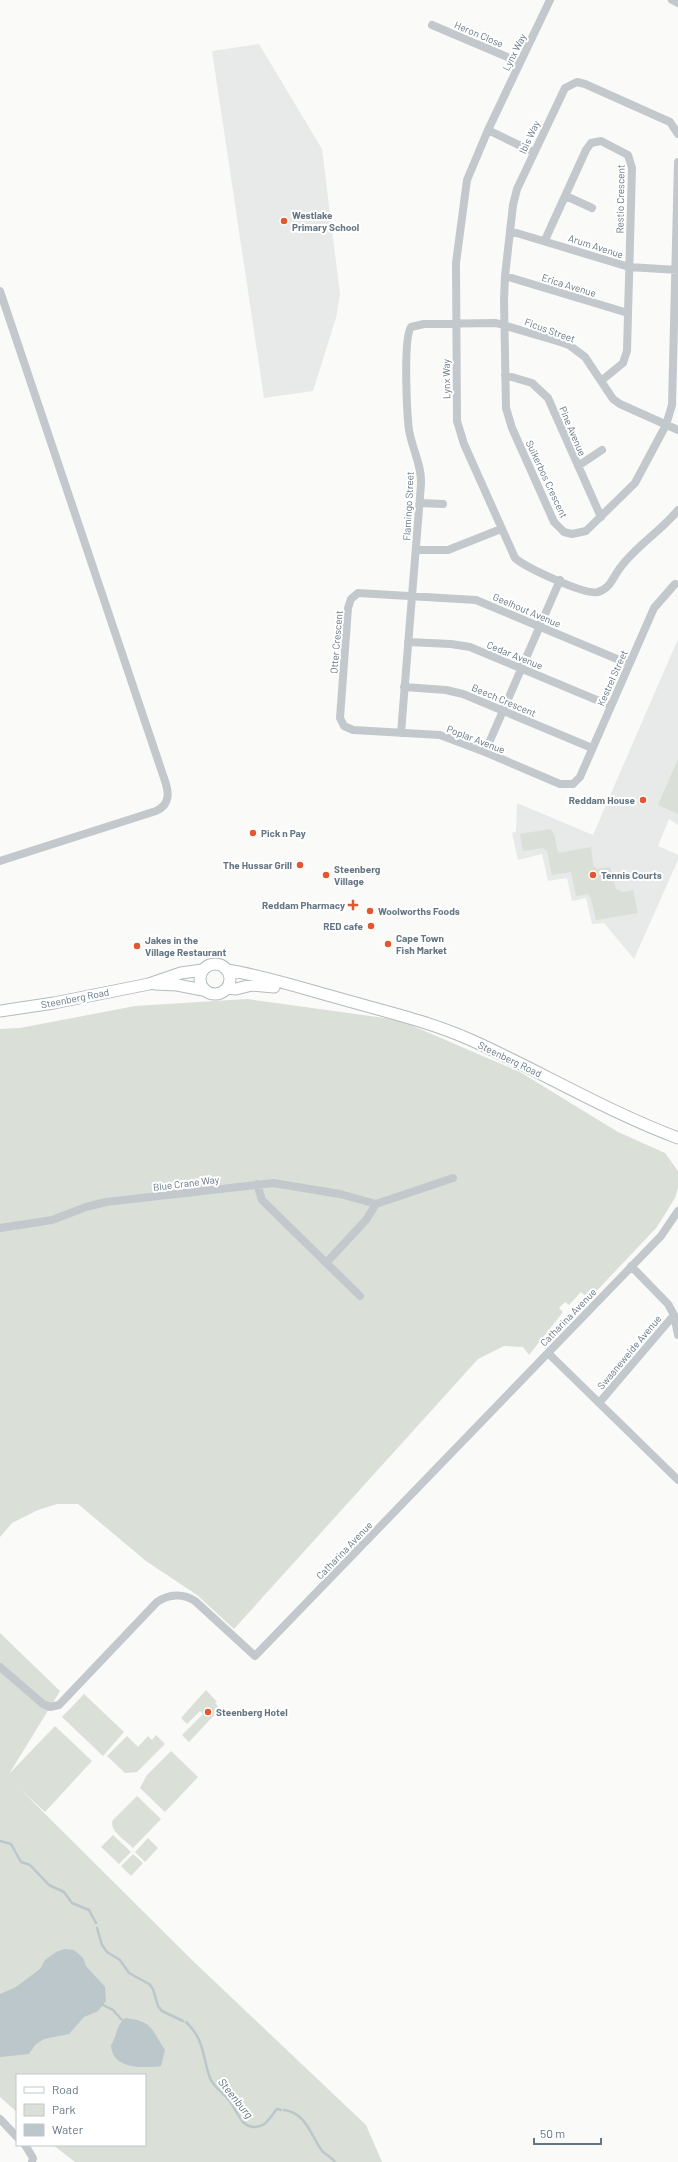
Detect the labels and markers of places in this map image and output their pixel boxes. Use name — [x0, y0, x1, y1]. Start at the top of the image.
place label: Westlake Primary School — [292, 209, 359, 233]
marker: Westlake Primary School — [279, 216, 289, 226]
place label: Reddam House — [569, 794, 636, 806]
marker: Reddam House — [638, 795, 648, 805]
place label: Pick n Pay — [261, 827, 306, 839]
marker: Pick n Pay — [248, 828, 258, 838]
place label: The Hussar Grill — [223, 859, 292, 871]
marker: The Hussar Grill — [295, 860, 305, 870]
place label: Steenberg Village — [334, 863, 381, 887]
place label: Tennis Courts — [601, 869, 662, 881]
marker: Steenberg Village — [321, 870, 331, 880]
marker: Tennis Courts — [588, 870, 598, 880]
place label: Reddam Pharmacy — [262, 899, 345, 911]
marker: Reddam Pharmacy — [348, 900, 358, 910]
place label: Woolworths Foods — [378, 905, 460, 917]
marker: Woolworths Foods — [365, 906, 375, 916]
place label: RED cafe — [323, 920, 364, 932]
marker: RED cafe — [366, 921, 376, 931]
place label: Cape Town Fish Market — [396, 932, 447, 956]
place label: Jakes in the Village Restaurant — [145, 934, 226, 958]
marker: Cape Town Fish Market — [383, 939, 393, 949]
marker: Jakes in the Village Restaurant — [132, 941, 142, 951]
place label: Steenberg Hotel — [216, 1706, 288, 1718]
marker: Steenberg Hotel — [203, 1707, 213, 1717]

